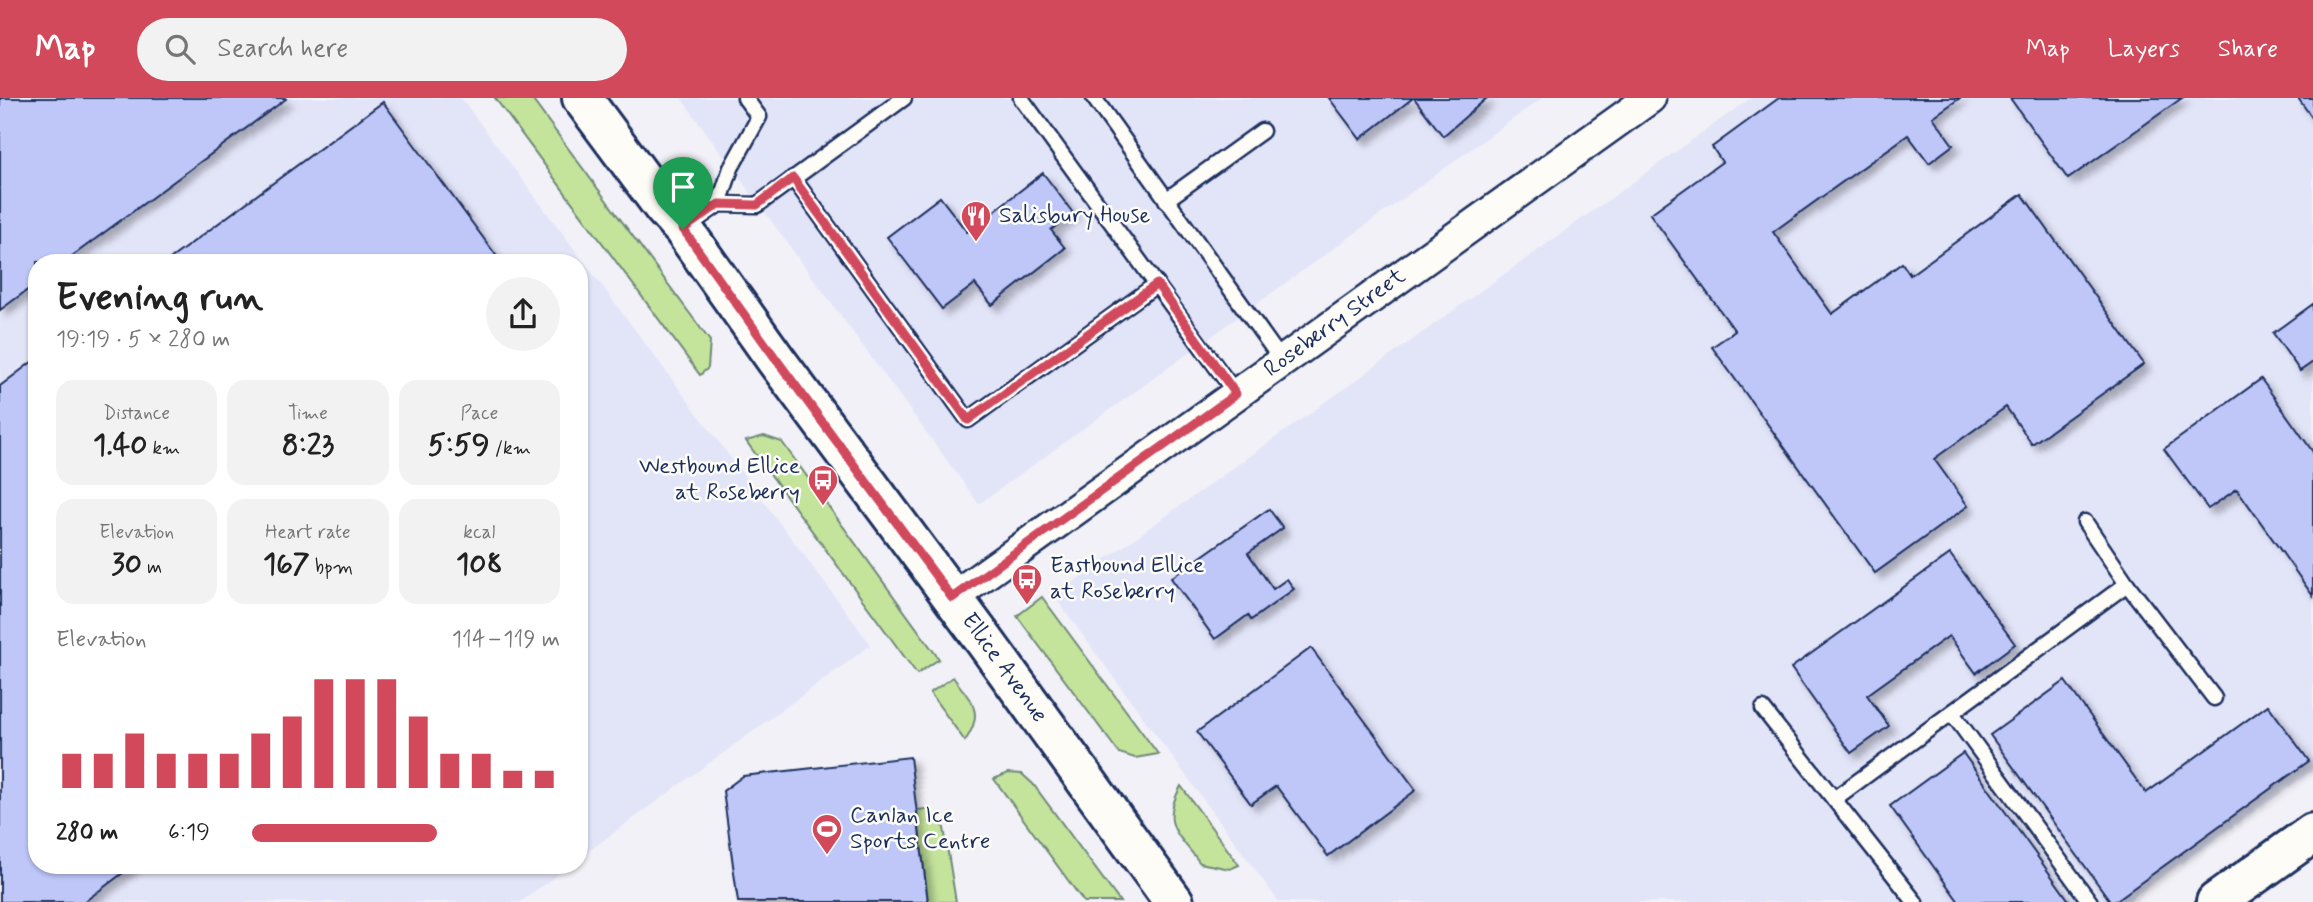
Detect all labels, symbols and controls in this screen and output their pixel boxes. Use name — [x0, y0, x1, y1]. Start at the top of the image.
search box — [137, 18, 627, 81]
text: Map — [35, 27, 95, 71]
icon: search — [161, 30, 199, 68]
text: Search here — [217, 32, 348, 66]
text: Map — [2026, 34, 2070, 65]
text: Layers — [2108, 34, 2180, 65]
text: Share — [2218, 34, 2278, 65]
pin — [653, 157, 713, 229]
icon: arrive — [664, 168, 702, 206]
restaurant icon: Salisbury House — [959, 199, 993, 243]
place label: Salisbury House — [999, 201, 1151, 231]
street label: Roseberry Street — [1258, 261, 1412, 385]
text: Evening run — [56, 274, 263, 323]
button: share — [486, 277, 560, 351]
text: 19:19 · 5 × 280 m — [56, 325, 230, 355]
text: Distance — [103, 401, 170, 426]
text: Time — [288, 401, 328, 426]
text: Pace — [460, 401, 498, 426]
text: 1.40 — [93, 426, 147, 465]
text: 8:23 — [282, 426, 334, 465]
text: 5:59 — [428, 426, 490, 465]
text: km — [147, 436, 180, 461]
text: /km — [490, 436, 531, 461]
place label: Westbound Ellice at Roseberry — [639, 452, 800, 508]
bus stop icon: Westbound Ellice at Roseberry — [806, 463, 840, 507]
text: Elevation — [99, 520, 174, 545]
text: Heart rate — [265, 520, 351, 545]
text: kcal — [463, 520, 495, 545]
text: 30 — [111, 545, 142, 584]
text: 167 — [263, 545, 310, 584]
text: 108 — [456, 545, 503, 584]
place label: Eastbound Ellice at Roseberry — [1050, 551, 1204, 607]
text: m — [142, 555, 162, 580]
text: bpm — [310, 555, 353, 580]
bus stop icon: Eastbound Ellice at Roseberry — [1010, 562, 1044, 606]
street label: Ellice Avenue — [954, 607, 1054, 729]
text: Elevation — [56, 625, 147, 655]
text: 114–119 m — [452, 625, 560, 655]
place label: Canlan Ice Sports Centre — [850, 801, 990, 857]
sports icon: Canlan Ice Sports Centre — [810, 812, 844, 856]
text: 280 m — [56, 818, 118, 848]
text: 6:19 — [168, 818, 210, 848]

